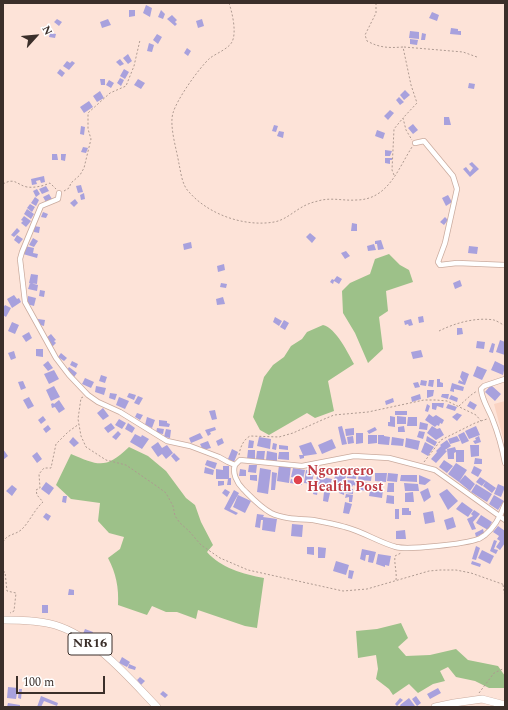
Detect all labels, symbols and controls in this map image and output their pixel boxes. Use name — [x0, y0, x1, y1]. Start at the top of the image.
north arrow — [16, 16, 56, 56]
text: N — [38, 22, 57, 38]
place label: Ngororero Health Post — [307, 464, 383, 496]
marker: Ngororero Health Post — [292, 474, 304, 486]
road number: NR16 — [68, 633, 112, 655]
scale bar — [18, 668, 107, 694]
text: 100 m — [23, 673, 54, 692]

